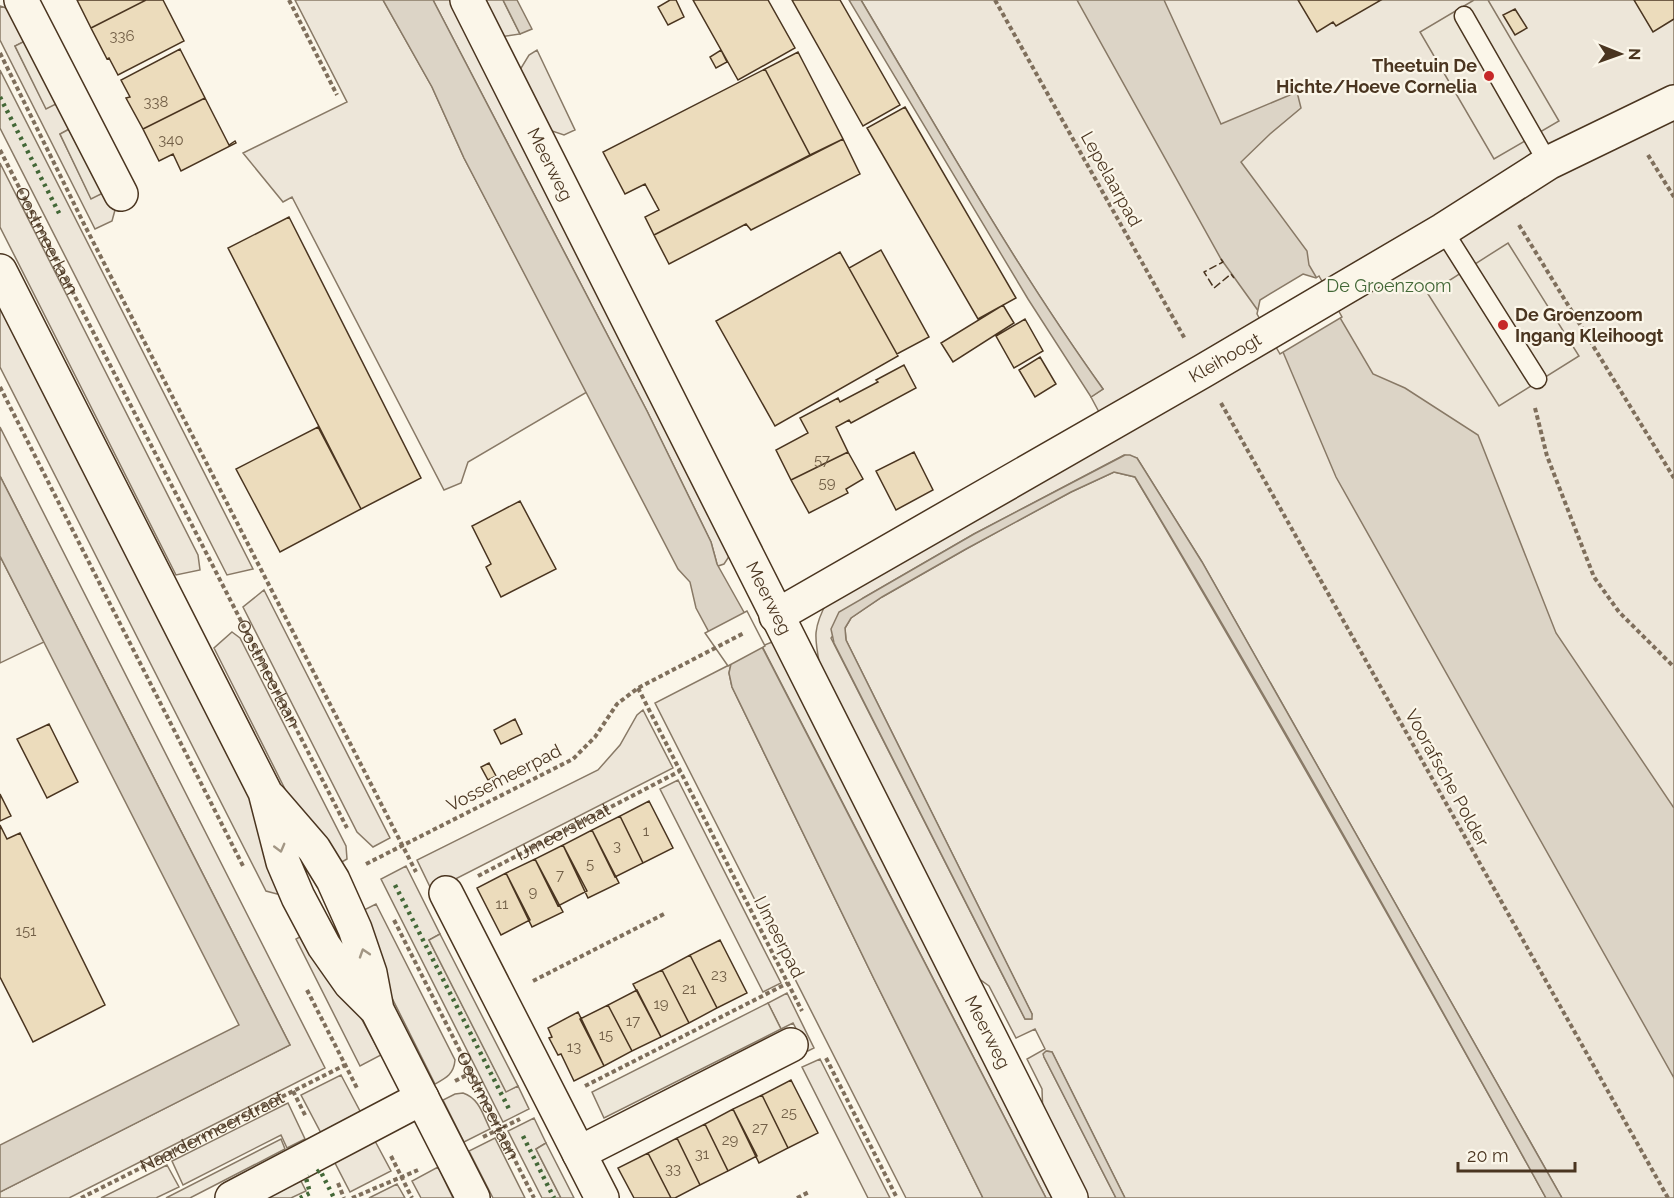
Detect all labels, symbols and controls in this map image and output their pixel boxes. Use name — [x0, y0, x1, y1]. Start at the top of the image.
north arrow — [1590, 24, 1650, 84]
house number: 336 — [109, 27, 135, 45]
text: N — [1625, 48, 1644, 61]
place label: Theetuin De Hichte/Hoeve Cornelia — [1276, 55, 1477, 97]
marker: Theetuin De Hichte/Hoeve Cornelia — [1482, 69, 1496, 83]
house number: 338 — [144, 93, 169, 111]
street label: Meerweg — [523, 124, 577, 204]
street label: Lepelaarpad — [1077, 128, 1146, 230]
house number: 340 — [158, 131, 184, 149]
street label: Oostmeerlaan — [11, 183, 83, 298]
park label: De Groenzoom — [1326, 275, 1452, 296]
place label: De Groenzoom Ingang Kleihoogt — [1515, 304, 1664, 346]
marker: De Groenzoom Ingang Kleihoogt — [1496, 318, 1510, 332]
street label: Kleihoogt — [1185, 328, 1265, 387]
house number: 57 — [814, 451, 830, 469]
house number: 59 — [819, 474, 836, 492]
street label: Meerweg — [742, 558, 796, 638]
street label: Oostmeerlaan — [232, 616, 305, 731]
street label: Voorafsche Polder — [1401, 706, 1494, 850]
street label: Vossemeerpad — [443, 740, 565, 815]
street label: IJmeerstraat — [512, 798, 614, 865]
house number: 1 — [643, 822, 650, 840]
house number: 3 — [613, 837, 621, 855]
one-way arrow — [272, 843, 285, 853]
house number: 5 — [586, 855, 594, 873]
house number: 7 — [556, 866, 564, 884]
house number: 9 — [529, 883, 538, 901]
street label: IJmeerpad — [750, 892, 809, 981]
house number: 11 — [496, 895, 509, 913]
house number: 151 — [15, 922, 37, 940]
one-way arrow — [358, 948, 371, 959]
house number: 23 — [711, 966, 727, 984]
house number: 21 — [682, 980, 697, 998]
street label: Meerweg — [961, 992, 1015, 1072]
house number: 19 — [653, 995, 669, 1013]
house number: 17 — [626, 1012, 640, 1030]
house number: 15 — [599, 1026, 613, 1044]
house number: 13 — [567, 1038, 581, 1056]
street label: Oostmeerlaan — [452, 1048, 524, 1163]
street label: Naardermeerstraat — [137, 1086, 287, 1176]
house number: 25 — [781, 1104, 797, 1122]
house number: 27 — [752, 1119, 768, 1137]
house number: 29 — [722, 1131, 739, 1149]
scale bar — [1458, 1135, 1575, 1173]
house number: 31 — [695, 1145, 710, 1163]
text: 20 m — [1467, 1145, 1509, 1166]
house number: 33 — [665, 1160, 681, 1178]

